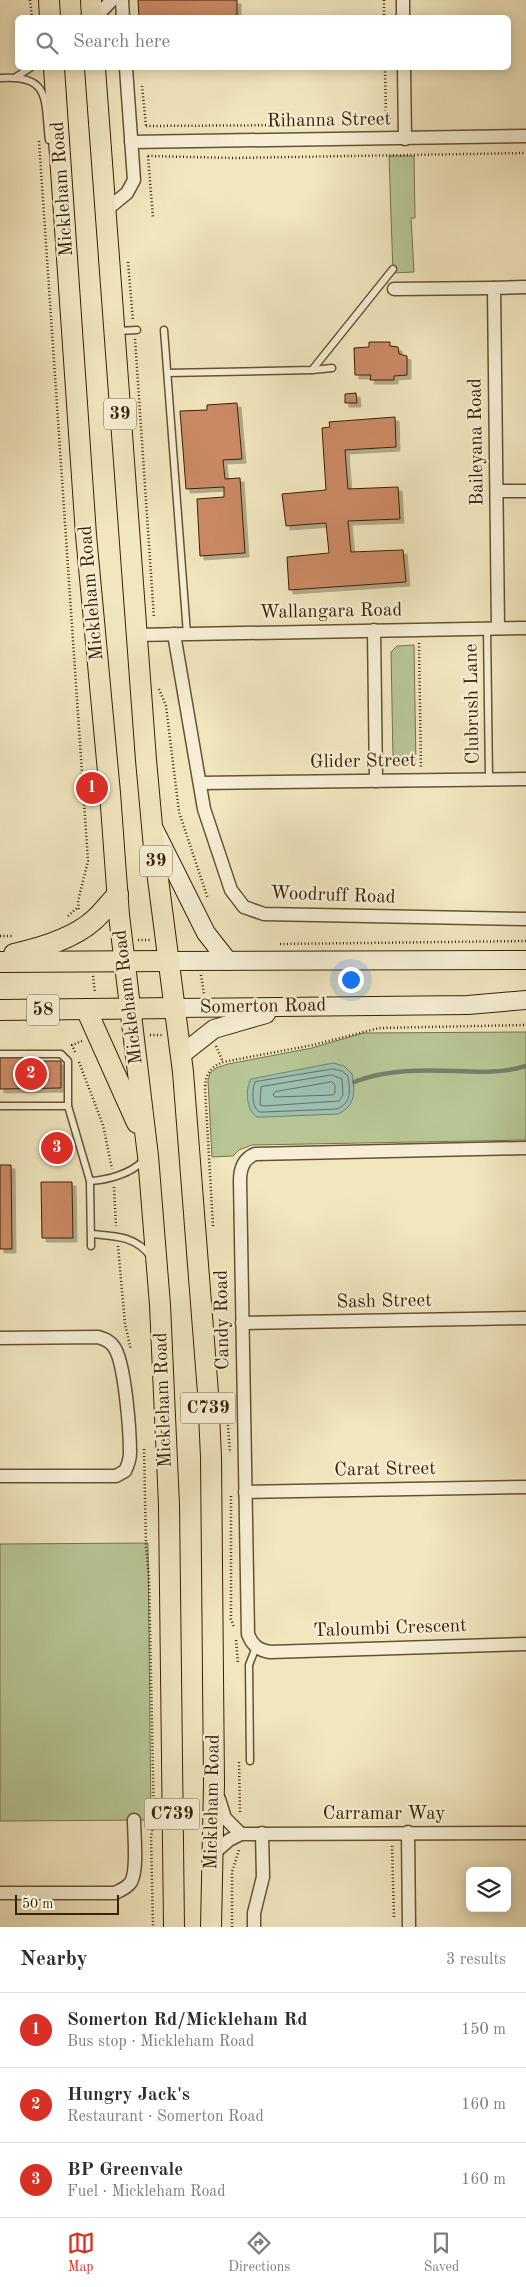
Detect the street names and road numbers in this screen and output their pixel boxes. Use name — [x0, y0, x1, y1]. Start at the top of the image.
street label: Rihanna Street — [267, 110, 391, 132]
street label: Mickleham Road — [49, 121, 77, 257]
street label: Baileyana Road — [466, 378, 488, 506]
road number: 39 — [104, 398, 136, 429]
street label: Mickleham Road — [77, 525, 107, 661]
street label: Wallangara Road — [260, 601, 403, 623]
street label: Clubrush Lane — [462, 643, 484, 765]
street label: Glider Street — [310, 752, 416, 772]
road number: 39 — [140, 846, 172, 876]
street label: Woodruff Road — [270, 884, 396, 908]
street label: Mickleham Road — [111, 928, 147, 1065]
road number: 58 — [27, 994, 59, 1026]
street label: Somerton Road — [199, 996, 327, 1018]
street label: Candy Road — [213, 1270, 233, 1370]
street label: Sash Street — [336, 1292, 432, 1312]
street label: Mickleham Road — [152, 1332, 176, 1468]
road number: C739 — [180, 1392, 236, 1424]
street label: Carat Street — [334, 1460, 436, 1480]
street label: Taloumbi Crescent — [313, 1617, 467, 1641]
street label: Mickleham Road — [202, 1734, 224, 1870]
road number: C739 — [144, 1798, 200, 1830]
street label: Carramar Way — [323, 1805, 445, 1824]

